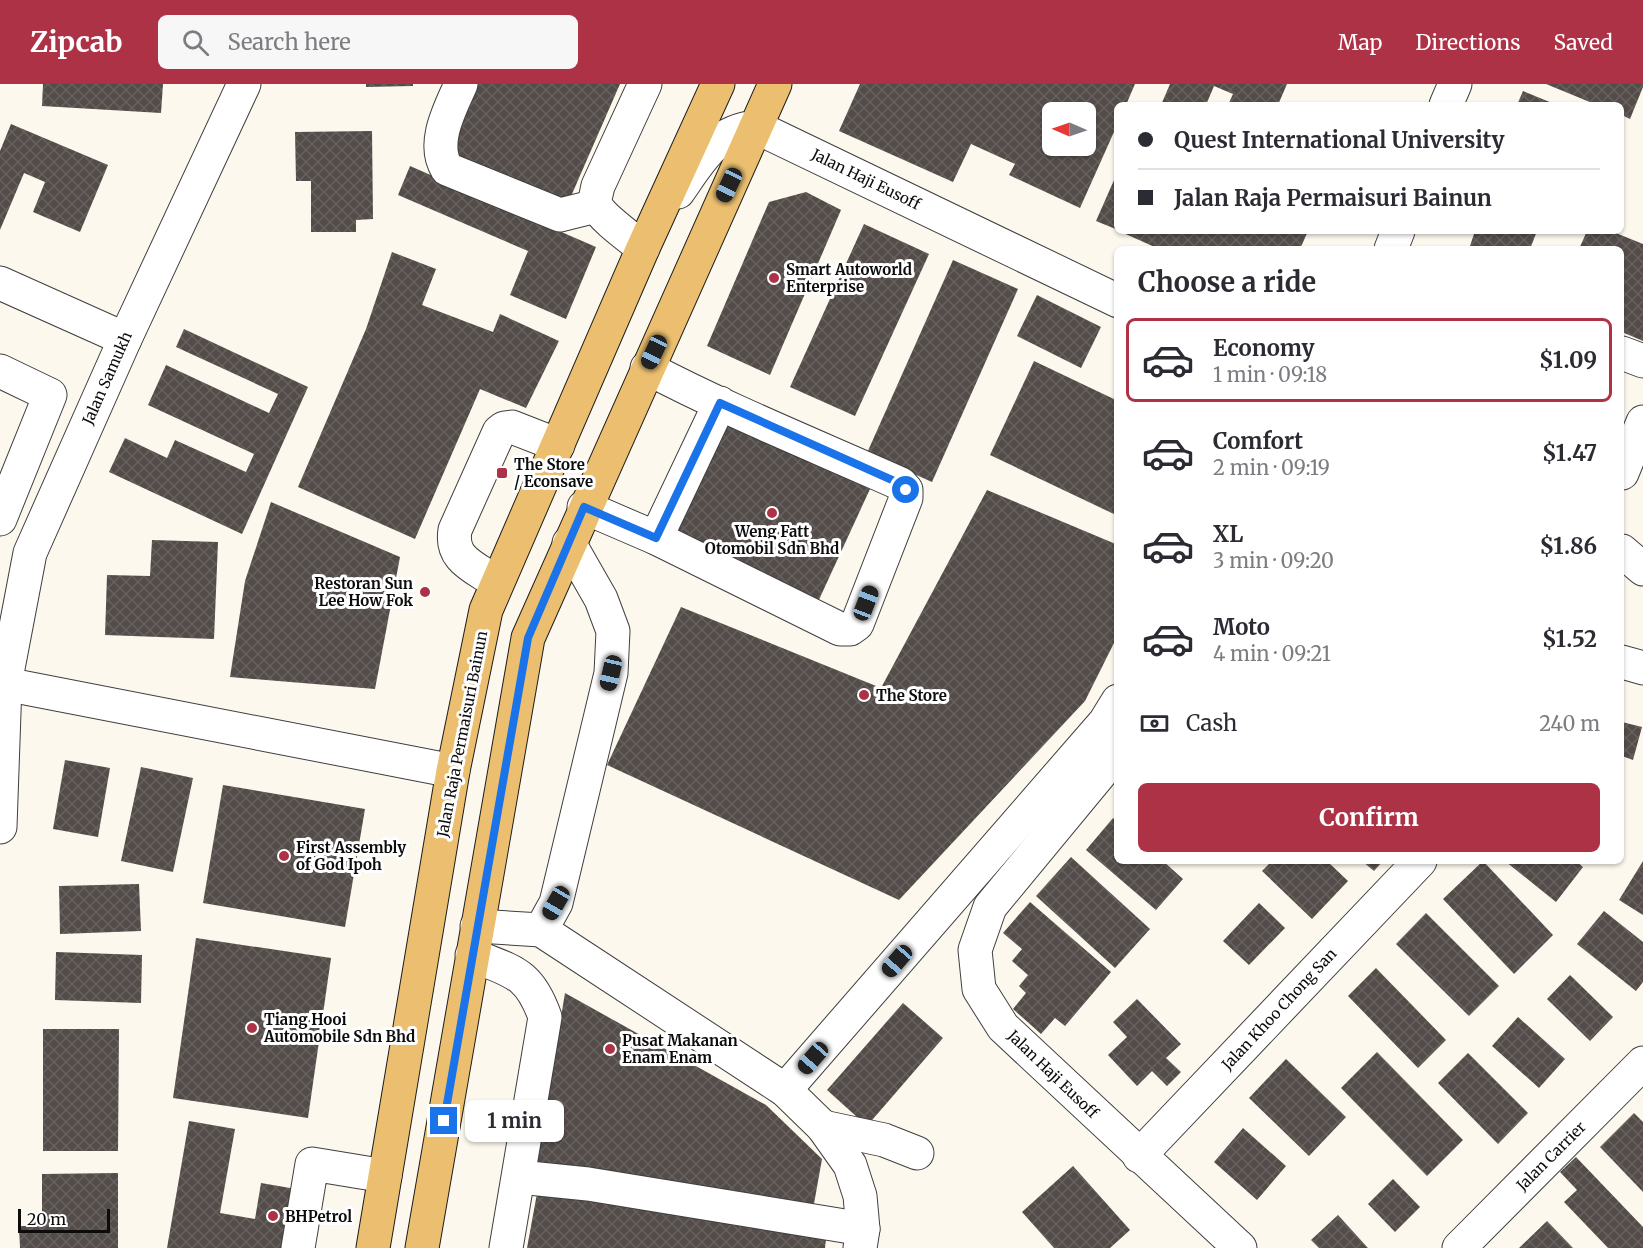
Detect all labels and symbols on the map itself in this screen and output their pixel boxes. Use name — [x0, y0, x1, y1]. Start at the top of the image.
north arrow — [1042, 102, 1096, 156]
street label: Jalan Haji Eusoff — [808, 144, 925, 214]
car — [713, 165, 745, 205]
place label: Smart Autoworld Enterprise — [786, 260, 912, 296]
marker: Smart Autoworld Enterprise — [767, 271, 781, 285]
street label: Jalan Samukh — [78, 328, 136, 428]
car — [638, 332, 670, 372]
place label: The Store / Econsave — [514, 455, 593, 491]
marker: The Store / Econsave — [495, 466, 509, 480]
route start — [892, 476, 919, 503]
marker: Weng Fatt Otomobil Sdn Bhd — [765, 506, 779, 520]
place label: Weng Fatt Otomobil Sdn Bhd — [705, 522, 839, 558]
place label: Restoran Sun Lee How Fok — [314, 574, 413, 610]
car — [851, 583, 881, 623]
marker: Restoran Sun Lee How Fok — [418, 585, 432, 599]
street label: Jalan Raja Permaisuri Bainun — [432, 629, 491, 840]
car — [598, 653, 624, 693]
place label: The Store — [876, 686, 947, 705]
marker: The Store — [857, 688, 871, 702]
place label: First Assembly of God Ipoh — [296, 838, 406, 874]
marker: First Assembly of God Ipoh — [277, 849, 291, 863]
car — [539, 883, 573, 923]
car — [878, 942, 916, 980]
street label: Jalan Khoo Chong San — [1217, 944, 1340, 1075]
place label: Tiang Hooi Automobile Sdn Bhd — [263, 1010, 415, 1046]
marker: Tiang Hooi Automobile Sdn Bhd — [245, 1021, 259, 1035]
street label: Jalan Haji Eusoff — [1003, 1025, 1103, 1123]
place label: Pusat Makanan Enam Enam — [622, 1031, 738, 1067]
car — [794, 1039, 832, 1077]
marker: Pusat Makanan Enam Enam — [603, 1042, 617, 1056]
callout: 1 min — [465, 1100, 564, 1142]
route end — [430, 1107, 457, 1134]
street label: Jalan Carrier — [1512, 1117, 1590, 1195]
scale bar — [18, 1206, 110, 1234]
place label: BHPetrol — [285, 1207, 352, 1226]
marker: BHPetrol — [266, 1209, 280, 1223]

